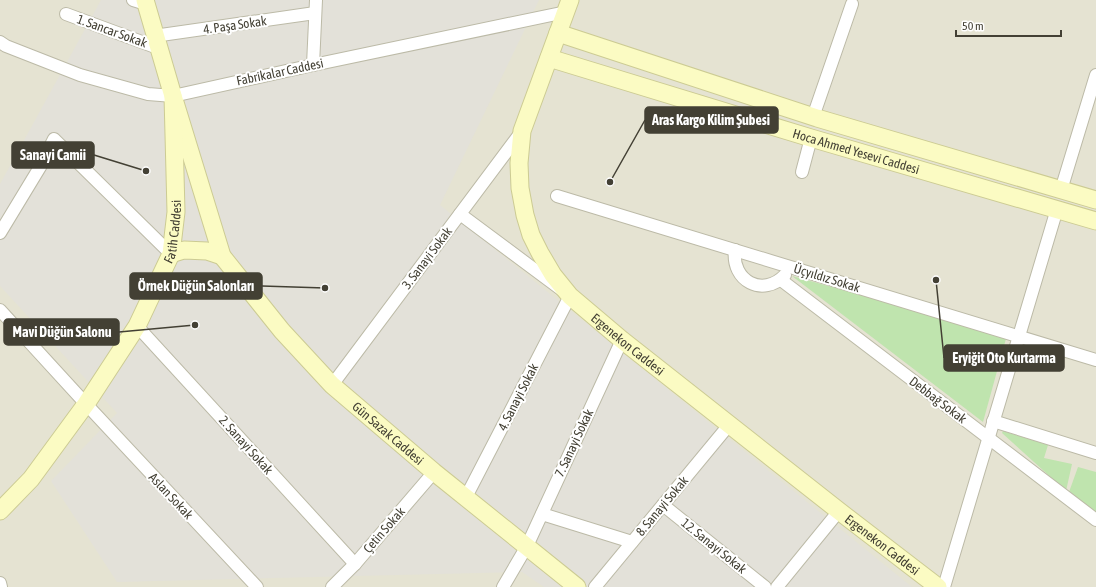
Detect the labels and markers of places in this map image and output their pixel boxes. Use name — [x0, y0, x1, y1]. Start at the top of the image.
callout: Aras Kargo Kilim Şubesi — [645, 107, 778, 133]
callout: Sanayi Camii — [12, 142, 94, 168]
callout: Örnek Düğün Salonları — [130, 273, 262, 299]
callout: Mavi Düğün Salonu — [4, 319, 119, 345]
callout: Eryiğit Oto Kurtarma — [944, 345, 1064, 371]

